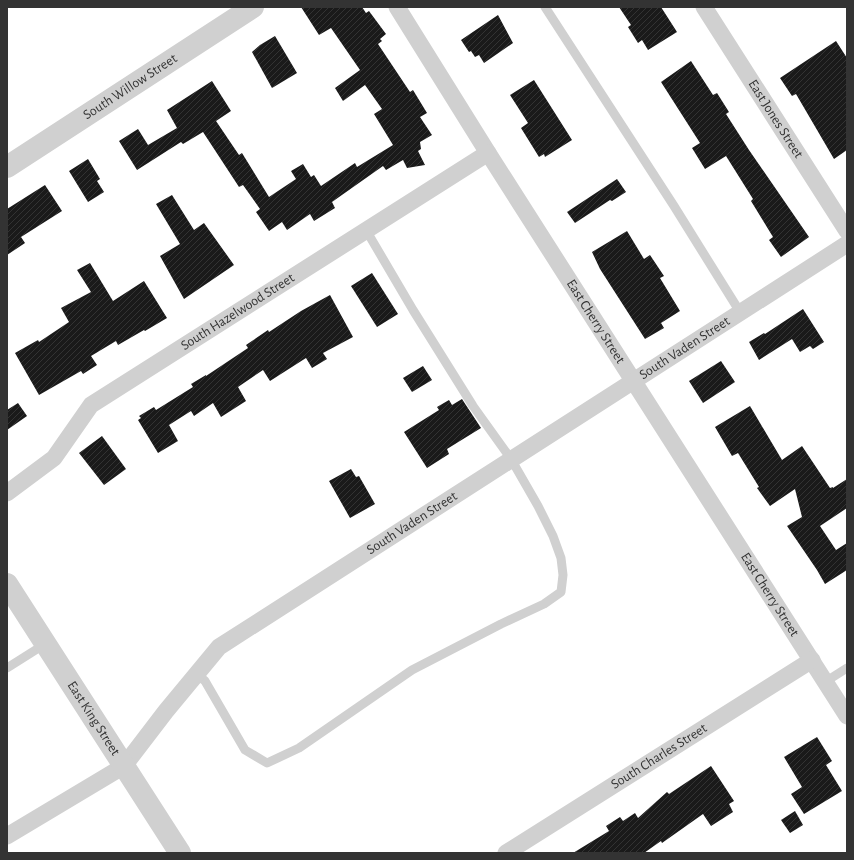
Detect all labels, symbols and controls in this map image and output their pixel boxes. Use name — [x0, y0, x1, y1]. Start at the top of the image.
street label: South Willow Street — [81, 51, 180, 122]
street label: East Jones Street — [745, 77, 806, 161]
street label: South Hazelwood Street — [179, 271, 297, 353]
street label: East Cherry Street — [564, 277, 628, 366]
street label: South Vaden Street — [637, 314, 733, 382]
street label: South Vaden Street — [364, 489, 460, 557]
street label: East Cherry Street — [738, 550, 802, 640]
street label: East King Street — [65, 679, 123, 759]
street label: South Charles Street — [609, 721, 710, 792]

